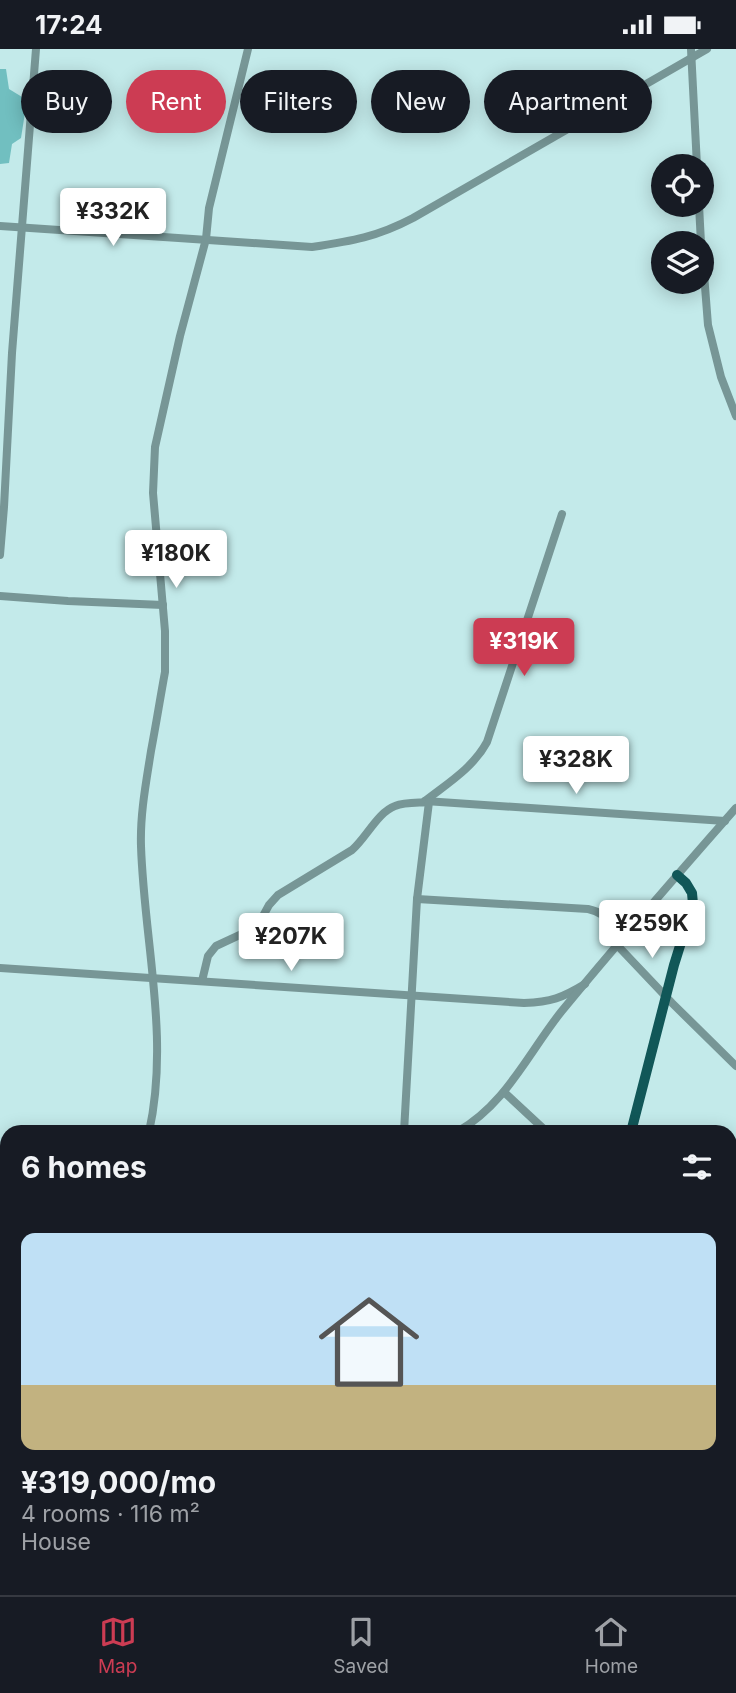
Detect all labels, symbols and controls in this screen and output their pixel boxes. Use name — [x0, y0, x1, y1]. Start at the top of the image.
text: 17:24 — [35, 9, 103, 40]
chip: Buy — [21, 70, 112, 133]
chip: Rent — [126, 70, 226, 133]
chip: Filters — [240, 70, 357, 133]
chip: New — [371, 70, 470, 133]
chip: Apartment — [484, 70, 652, 133]
map controls — [651, 154, 714, 294]
button: locate — [651, 154, 714, 217]
pin: ¥332K — [64, 189, 162, 248]
text: ¥332K — [76, 197, 150, 225]
button: layers — [651, 231, 714, 294]
pin: ¥180K — [127, 531, 225, 590]
text: ¥180K — [141, 539, 211, 567]
pin: ¥319K — [475, 619, 573, 678]
text: ¥319K — [489, 627, 559, 655]
pin: ¥328K — [527, 737, 625, 796]
text: ¥328K — [539, 745, 613, 773]
pin: ¥259K — [603, 901, 701, 960]
text: ¥259K — [615, 909, 689, 937]
pin: ¥207K — [242, 913, 340, 973]
text: ¥207K — [255, 922, 327, 950]
icon: filters — [678, 1148, 716, 1186]
text: 6 homes — [21, 1149, 147, 1185]
icon: home — [306, 1279, 432, 1405]
text: ¥319,000/mo — [21, 1464, 216, 1500]
text: 4 rooms · 116 m² — [21, 1500, 200, 1528]
text: House — [21, 1528, 91, 1556]
tab: Map — [98, 1613, 137, 1678]
tab: Saved — [333, 1613, 389, 1678]
tab: Home — [585, 1613, 638, 1678]

